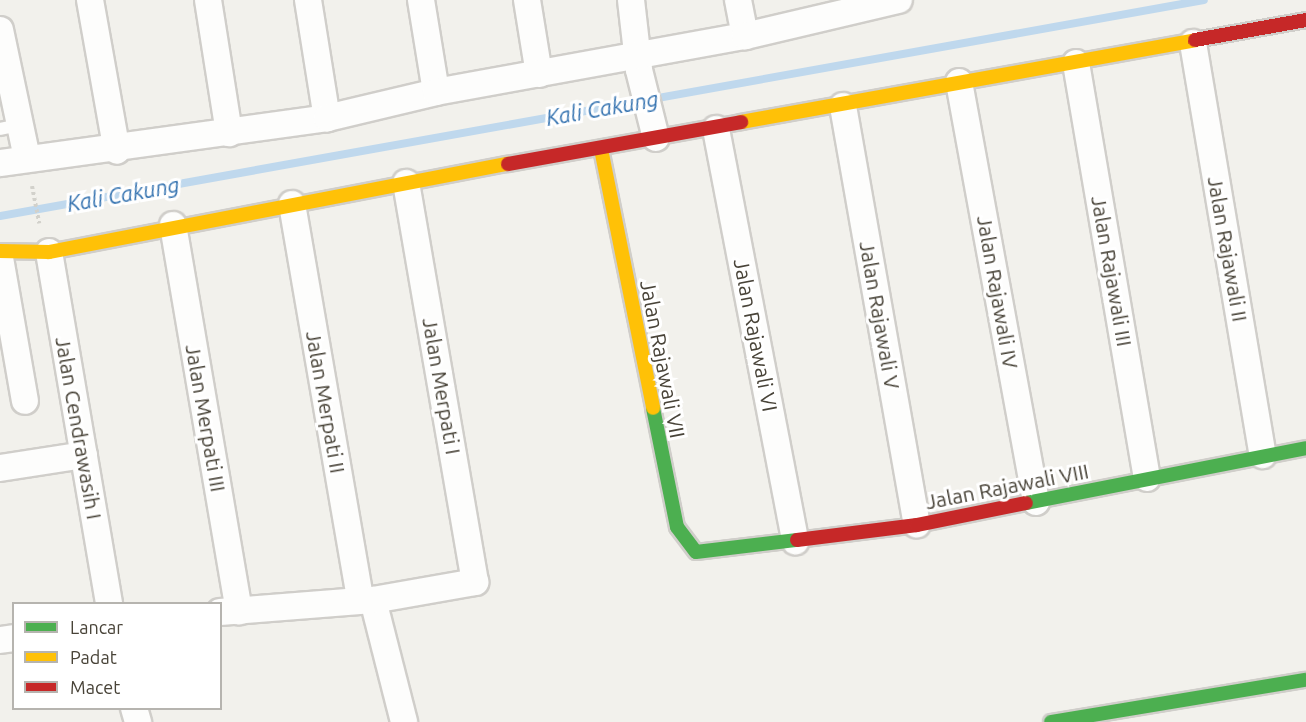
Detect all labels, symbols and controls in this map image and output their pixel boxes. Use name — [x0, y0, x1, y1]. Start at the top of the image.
water label: Kali Cakung — [544, 85, 660, 131]
water label: Kali Cakung — [65, 171, 181, 217]
street label: Jalan Rajawali II — [1203, 174, 1253, 324]
street label: Jalan Rajawali III — [1086, 194, 1138, 348]
street label: Jalan Rajawali IV — [972, 213, 1024, 371]
street label: Jalan Rajawali V — [855, 239, 905, 391]
street label: Jalan Rajawali VI — [729, 256, 783, 414]
street label: Jalan Rajawali VII — [635, 278, 691, 440]
street label: Jalan Merpati I — [418, 316, 466, 456]
street label: Jalan Merpati II — [301, 329, 351, 475]
street label: Jalan Cendrawasih I — [51, 335, 107, 521]
street label: Jalan Merpati III — [181, 342, 231, 494]
street label: Jalan Rajawali VIII — [923, 458, 1091, 514]
legend — [12, 602, 222, 710]
text: Lancar — [70, 617, 123, 637]
text: Padat — [70, 647, 117, 667]
text: Macet — [70, 677, 120, 697]

